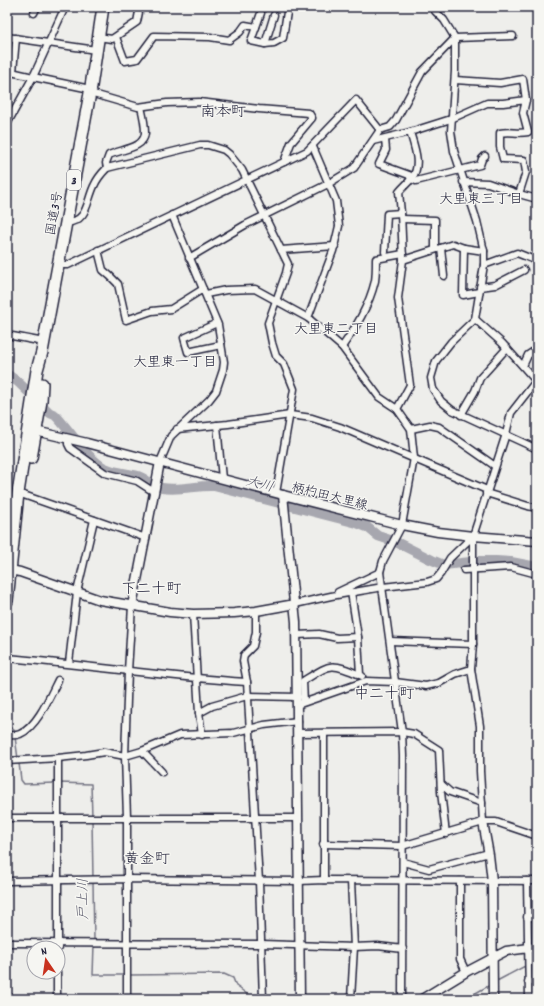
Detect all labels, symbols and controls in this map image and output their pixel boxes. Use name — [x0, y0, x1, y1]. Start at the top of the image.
district label: 南本町 — [200, 102, 246, 124]
road number: 3 — [67, 170, 81, 190]
street label: 国道3号 — [42, 190, 69, 237]
district label: 大里東三丁目 — [439, 190, 523, 210]
district label: 大里東二丁目 — [294, 320, 378, 340]
district label: 大里東一丁目 — [133, 353, 217, 373]
water label: 大川 — [243, 472, 276, 498]
street label: 柄杓田大里線 — [289, 479, 370, 516]
district label: 下二十町 — [121, 579, 182, 601]
district label: 中二十町 — [354, 684, 415, 706]
district label: 黄金町 — [124, 849, 170, 871]
water label: 戸上川 — [74, 878, 94, 920]
north arrow — [26, 940, 66, 980]
text: N — [40, 944, 49, 961]

